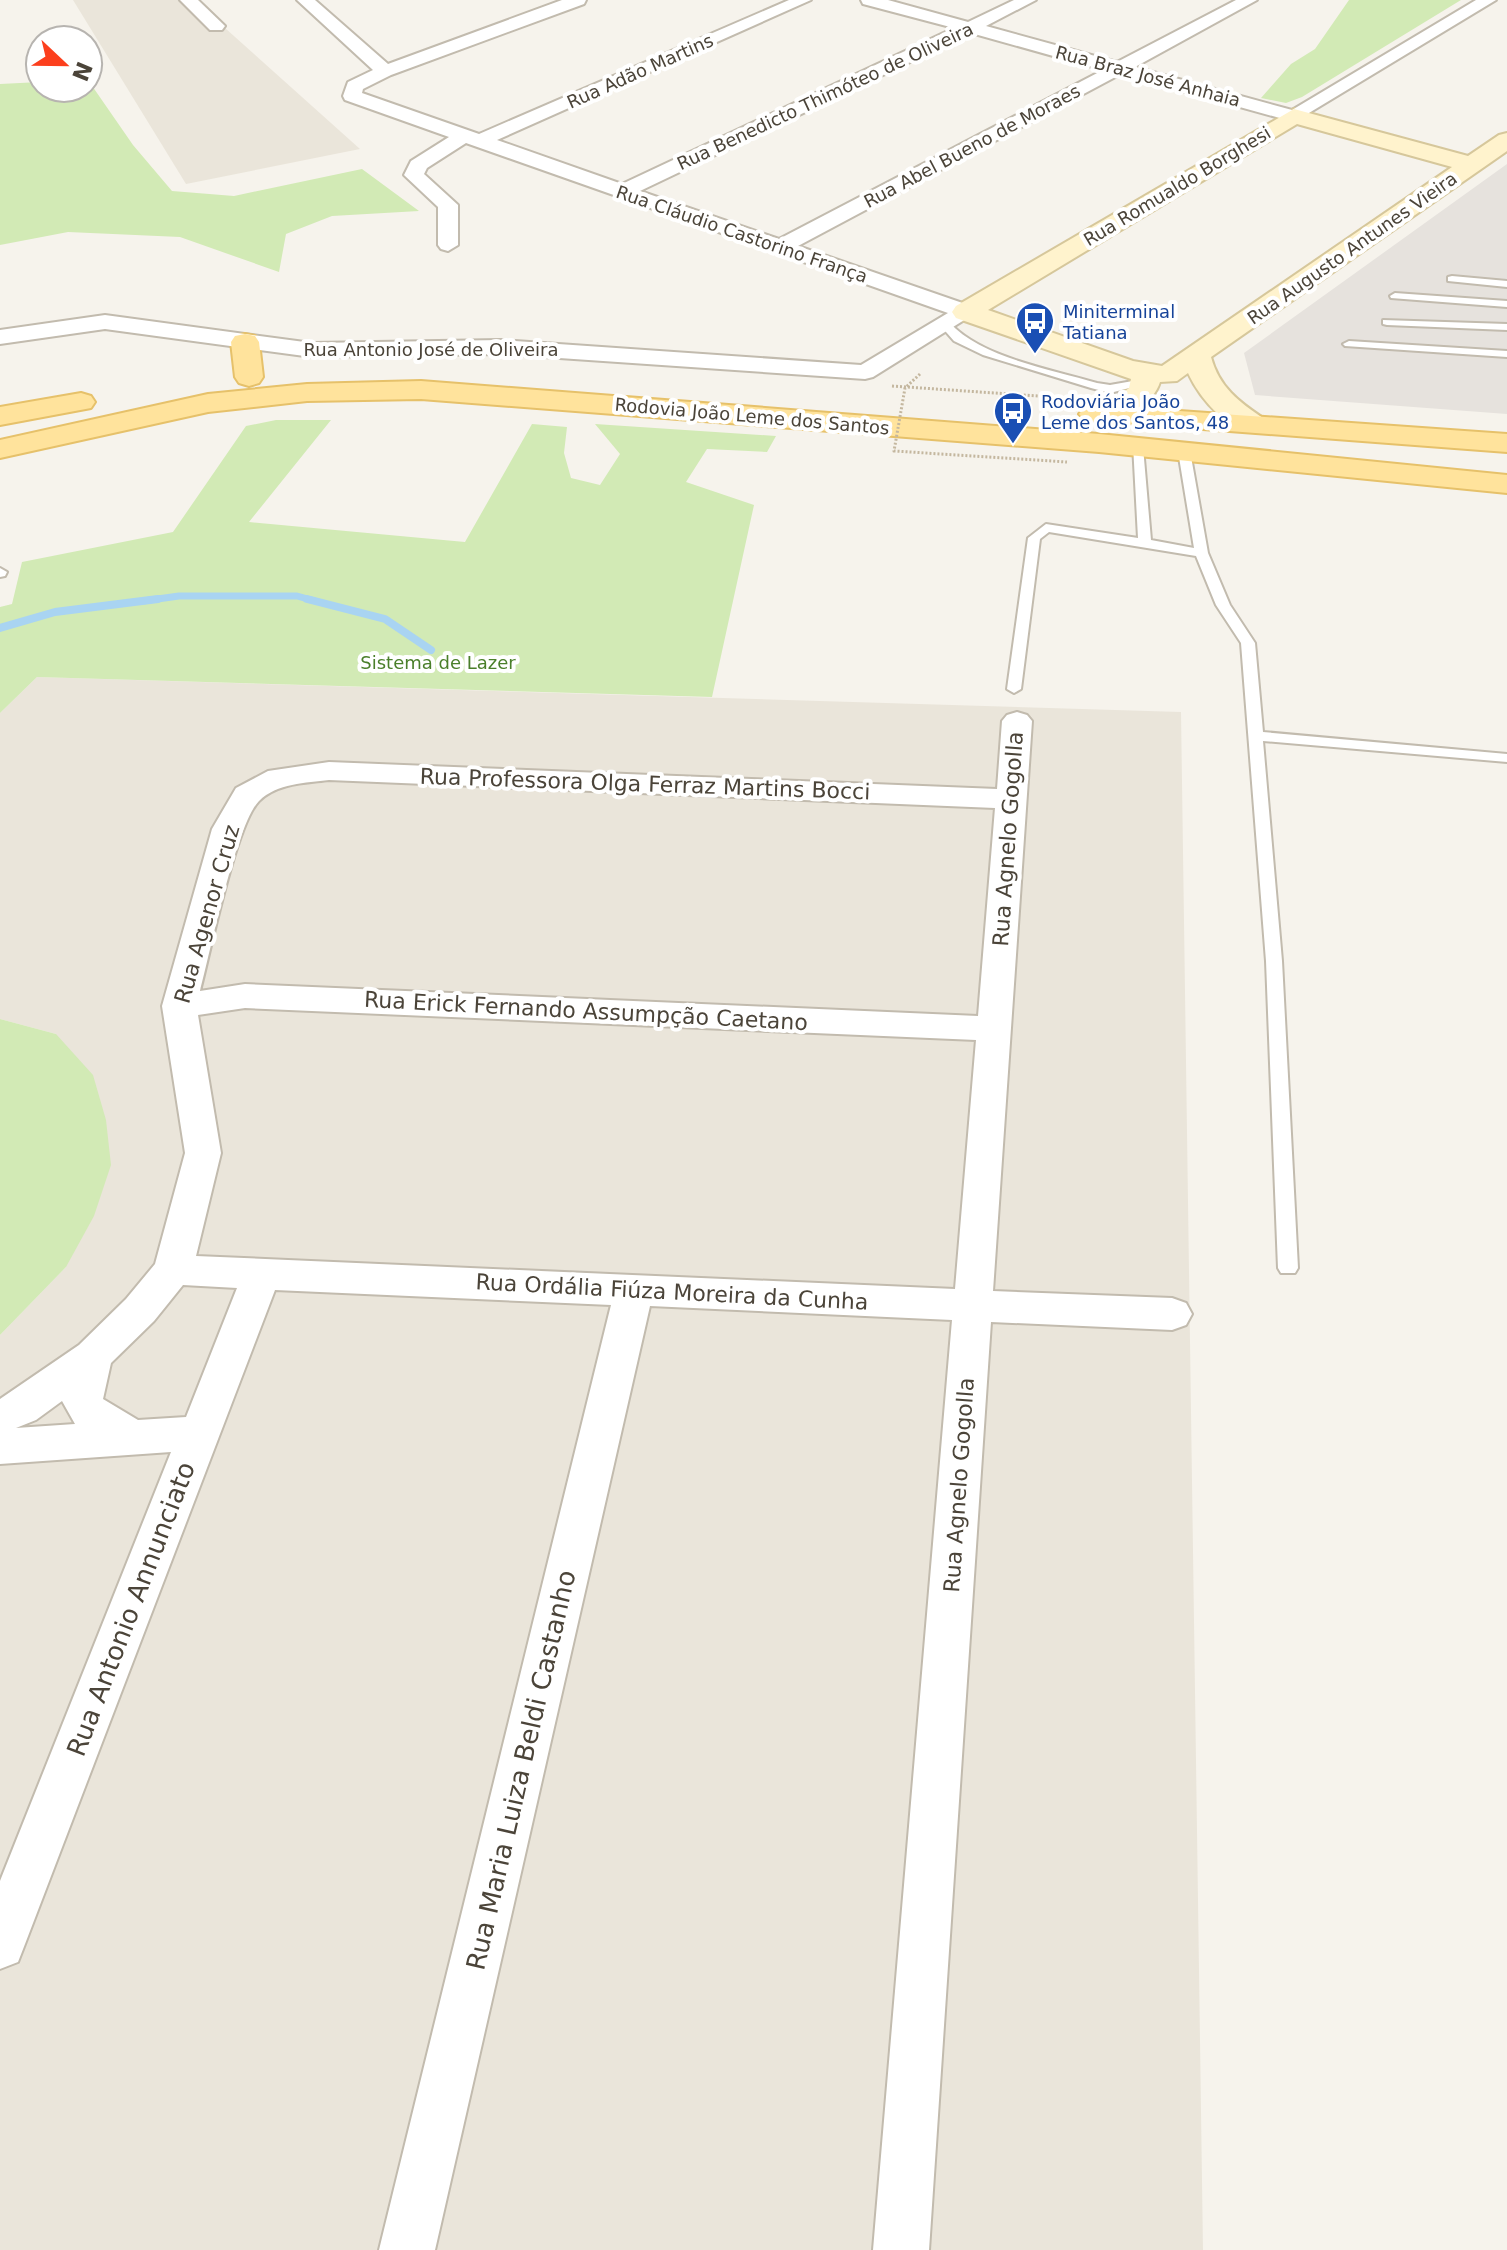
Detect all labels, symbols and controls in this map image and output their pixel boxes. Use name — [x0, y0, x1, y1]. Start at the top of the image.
street label: Rua Benedicto Thimóteo de Oliveira — [674, 18, 976, 174]
north arrow — [24, 24, 104, 104]
street label: Rua Adão Martins — [564, 29, 716, 113]
street label: Rua Braz José Anhaia — [1053, 41, 1243, 111]
text: N — [67, 58, 97, 85]
street label: Rua Abel Bueno de Moraes — [860, 80, 1084, 212]
street label: Rua Romualdo Borghesi — [1080, 122, 1274, 250]
street label: Rua Augusto Antunes Vieira — [1243, 167, 1461, 329]
street label: Rua Cláudio Castorino França — [614, 181, 870, 287]
bus stop icon: Miniterminal Tatiana — [1014, 300, 1056, 355]
place label: Miniterminal Tatiana — [1062, 301, 1175, 343]
street label: Rua Antonio José de Oliveira — [304, 339, 558, 360]
bus stop icon: Rodoviária João Leme dos Santos, 48 — [992, 390, 1034, 445]
place label: Rodoviária João Leme dos Santos, 48 — [1041, 391, 1229, 433]
street label: Rodovia João Leme dos Santos — [614, 394, 890, 438]
park label: Sistema de Lazer — [360, 652, 516, 673]
street label: Rua Agnelo Gogolla — [988, 731, 1028, 947]
street label: Rua Professora Olga Ferraz Martins Bocci — [419, 764, 871, 804]
street label: Rua Agenor Cruz — [170, 822, 244, 1006]
street label: Rua Erick Fernando Assumpção Caetano — [364, 987, 808, 1035]
street label: Rua Ordália Fiúza Moreira da Cunha — [475, 1269, 869, 1315]
street label: Rua Agnelo Gogolla — [939, 1377, 979, 1593]
street label: Rua Antonio Annunciato — [61, 1457, 201, 1761]
street label: Rua Maria Luiza Beldi Castanho — [460, 1567, 582, 1973]

